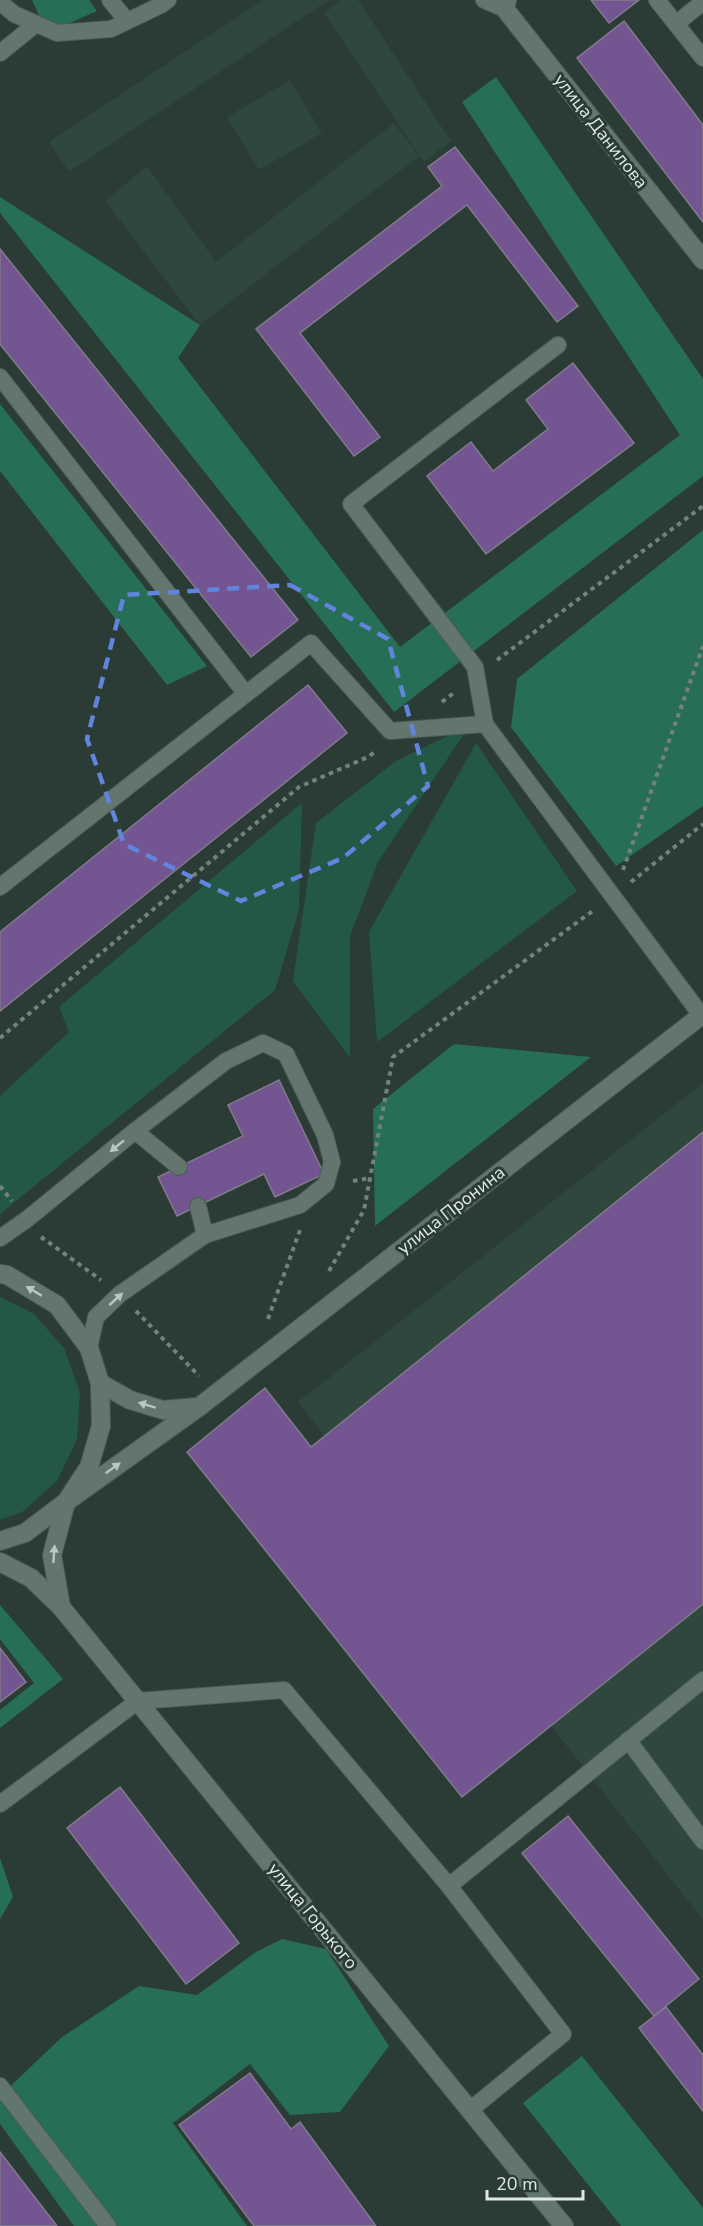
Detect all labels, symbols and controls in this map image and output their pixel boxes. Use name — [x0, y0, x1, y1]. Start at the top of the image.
street label: улица Данилова — [549, 69, 653, 193]
one-way arrow — [109, 1140, 125, 1153]
street label: улица Пронина — [392, 1160, 510, 1260]
one-way arrow — [26, 1286, 42, 1297]
one-way arrow — [108, 1292, 123, 1306]
one-way arrow — [138, 1400, 156, 1409]
one-way arrow — [105, 1462, 121, 1474]
one-way arrow — [50, 1544, 59, 1563]
street label: улица Горького — [263, 1858, 363, 1974]
scale bar — [487, 2163, 583, 2201]
text: 20 m — [496, 2172, 538, 2196]

